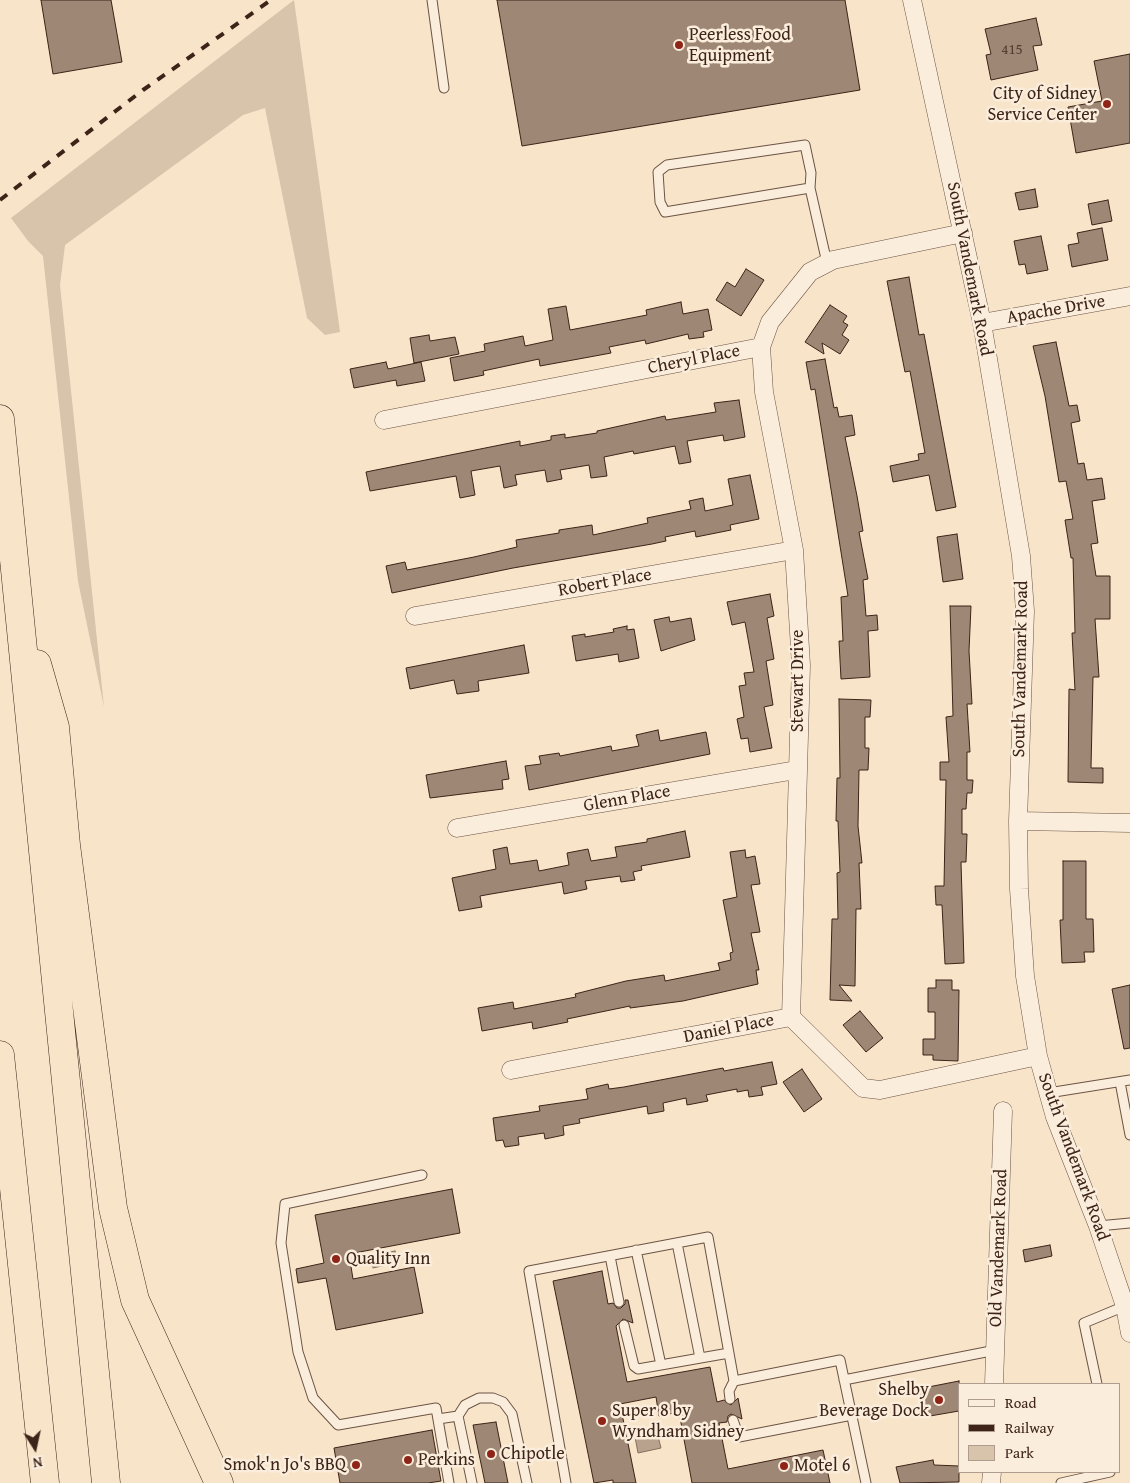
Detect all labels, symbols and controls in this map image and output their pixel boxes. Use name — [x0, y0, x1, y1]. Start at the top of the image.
place label: Peerless Food Equipment — [689, 24, 791, 66]
marker: Peerless Food Equipment — [673, 39, 685, 51]
house number: 415 — [1001, 41, 1023, 59]
place label: City of Sidney Service Center — [987, 83, 1097, 126]
marker: City of Sidney Service Center — [1101, 98, 1113, 110]
street label: South Vandemark Road — [942, 180, 996, 358]
street label: Apache Drive — [1005, 291, 1107, 329]
street label: Cheryl Place — [646, 340, 742, 380]
street label: Robert Place — [556, 564, 654, 602]
street label: South Vandemark Road — [1009, 580, 1033, 758]
street label: Stewart Drive — [787, 630, 809, 732]
street label: Glenn Place — [582, 781, 672, 817]
street label: Daniel Place — [682, 1010, 776, 1048]
street label: South Vandemark Road — [1033, 1070, 1113, 1244]
street label: Old Vandemark Road — [985, 1168, 1013, 1328]
place label: Quality Inn — [346, 1248, 430, 1270]
marker: Quality Inn — [330, 1253, 342, 1265]
place label: Shelby Beverage Dock — [819, 1379, 929, 1422]
legend — [958, 1383, 1120, 1473]
text: Road — [1005, 1392, 1036, 1413]
marker: Shelby Beverage Dock — [933, 1394, 945, 1406]
place label: Super 8 by Wyndham Sidney — [612, 1400, 744, 1442]
marker: Super 8 by Wyndham Sidney — [596, 1415, 608, 1427]
text: Railway — [1005, 1417, 1054, 1438]
north arrow — [10, 1423, 60, 1473]
text: Park — [1005, 1442, 1034, 1463]
place label: Chipotle — [501, 1443, 565, 1465]
marker: Chipotle — [485, 1448, 497, 1460]
place label: Perkins — [418, 1449, 475, 1471]
text: N — [31, 1452, 44, 1473]
place label: Smok'n Jo's BBQ — [224, 1454, 346, 1476]
marker: Perkins — [402, 1454, 414, 1466]
place label: Motel 6 — [794, 1455, 850, 1477]
marker: Smok'n Jo's BBQ — [350, 1459, 362, 1471]
marker: Motel 6 — [778, 1460, 790, 1472]

